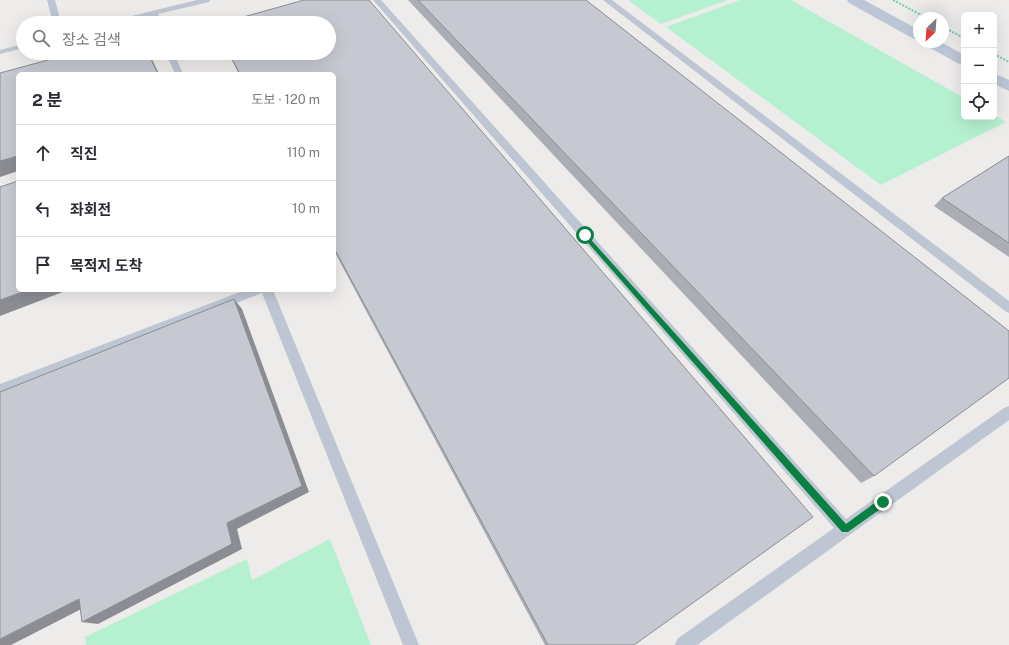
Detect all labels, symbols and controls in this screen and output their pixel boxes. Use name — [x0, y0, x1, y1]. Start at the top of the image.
north arrow — [913, 12, 949, 48]
map controls — [961, 12, 997, 120]
button: + — [961, 12, 997, 48]
search box — [16, 16, 336, 60]
icon: search — [30, 27, 52, 49]
text: 장소 검색 — [62, 31, 121, 48]
button: − — [961, 48, 997, 84]
button: locate — [961, 84, 997, 120]
text: 2 분 — [32, 90, 62, 110]
text: 도보 · 120 m — [251, 92, 320, 107]
icon: ahead — [32, 142, 54, 164]
text: 직진 — [70, 145, 98, 162]
text: 110 m — [287, 145, 320, 160]
icon: left — [32, 198, 54, 220]
text: 좌회전 — [70, 201, 111, 218]
text: 10 m — [292, 201, 320, 216]
route start — [576, 226, 594, 244]
icon: arrive — [32, 254, 54, 276]
text: 목적지 도착 — [70, 257, 142, 274]
route end — [874, 493, 892, 511]

